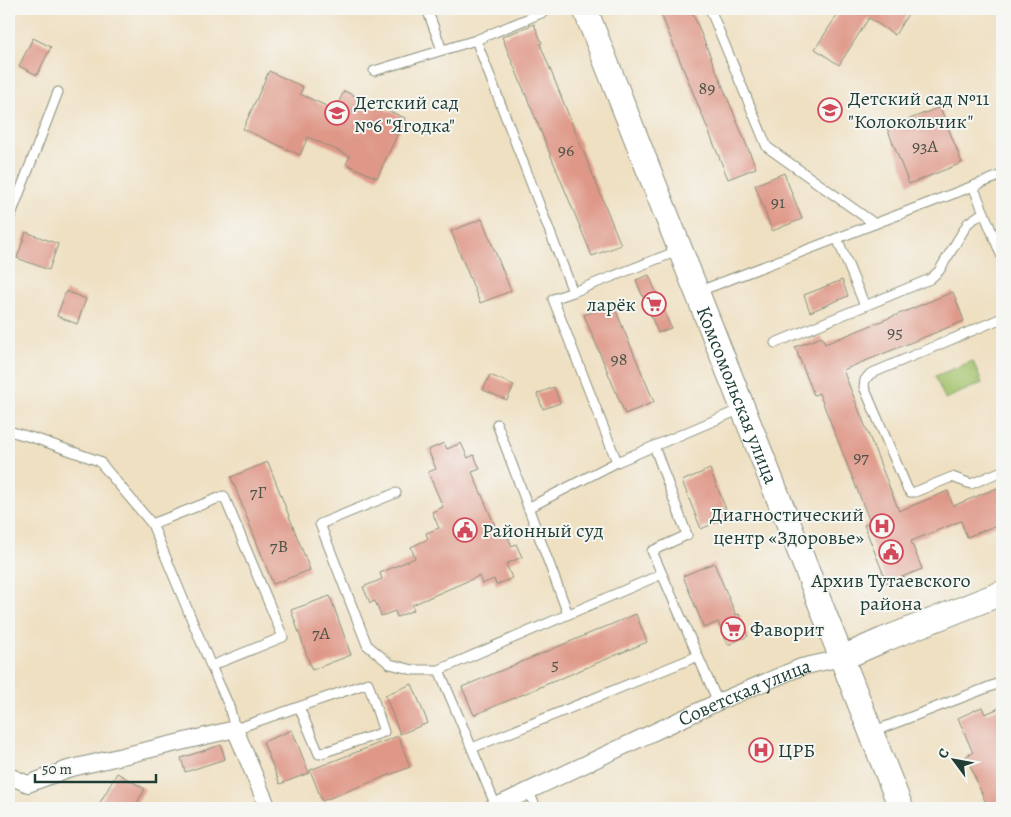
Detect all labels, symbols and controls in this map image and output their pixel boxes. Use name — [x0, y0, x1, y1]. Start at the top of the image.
house number: 89 — [699, 76, 715, 100]
place label: Детский сад №11 "Колокольчик" — [848, 85, 990, 135]
place label: Детский сад №6 "Ягодка" — [354, 89, 459, 139]
school or university icon: Детский сад №11 "Колокольчик" — [817, 97, 843, 123]
school or university icon: Детский сад №6 "Ягодка" — [324, 100, 350, 126]
house number: 93А — [912, 134, 939, 158]
house number: 96 — [558, 138, 574, 162]
house number: 91 — [771, 190, 785, 214]
place label: ларёк — [587, 291, 636, 318]
supermarket icon: ларёк — [641, 291, 667, 317]
street label: Комсомольская улица — [690, 302, 785, 489]
house number: 95 — [887, 320, 903, 344]
house number: 98 — [611, 347, 627, 371]
house number: 97 — [853, 445, 869, 469]
house number: 7Г — [250, 480, 266, 504]
place label: Диагностический центр «Здоровье» — [710, 501, 864, 551]
hospital icon: Диагностический центр «Здоровье» — [869, 513, 895, 539]
public building icon: Районный суд — [452, 517, 478, 543]
place label: Районный суд — [482, 517, 604, 544]
house number: 7В — [270, 534, 288, 558]
public building icon: Архив Тутаевского района — [878, 539, 904, 565]
place label: Архив Тутаевского района — [810, 567, 971, 617]
supermarket icon: Фаворит — [720, 616, 746, 642]
place label: Фаворит — [750, 616, 824, 643]
house number: 7А — [312, 621, 331, 645]
house number: 5 — [551, 652, 559, 676]
street label: Советская улица — [674, 652, 814, 733]
north arrow — [928, 734, 978, 784]
hospital icon: ЦРБ — [748, 737, 774, 763]
place label: ЦРБ — [778, 737, 815, 764]
text: С — [933, 744, 954, 762]
scale bar — [35, 752, 156, 784]
text: 50 m — [42, 759, 72, 779]

